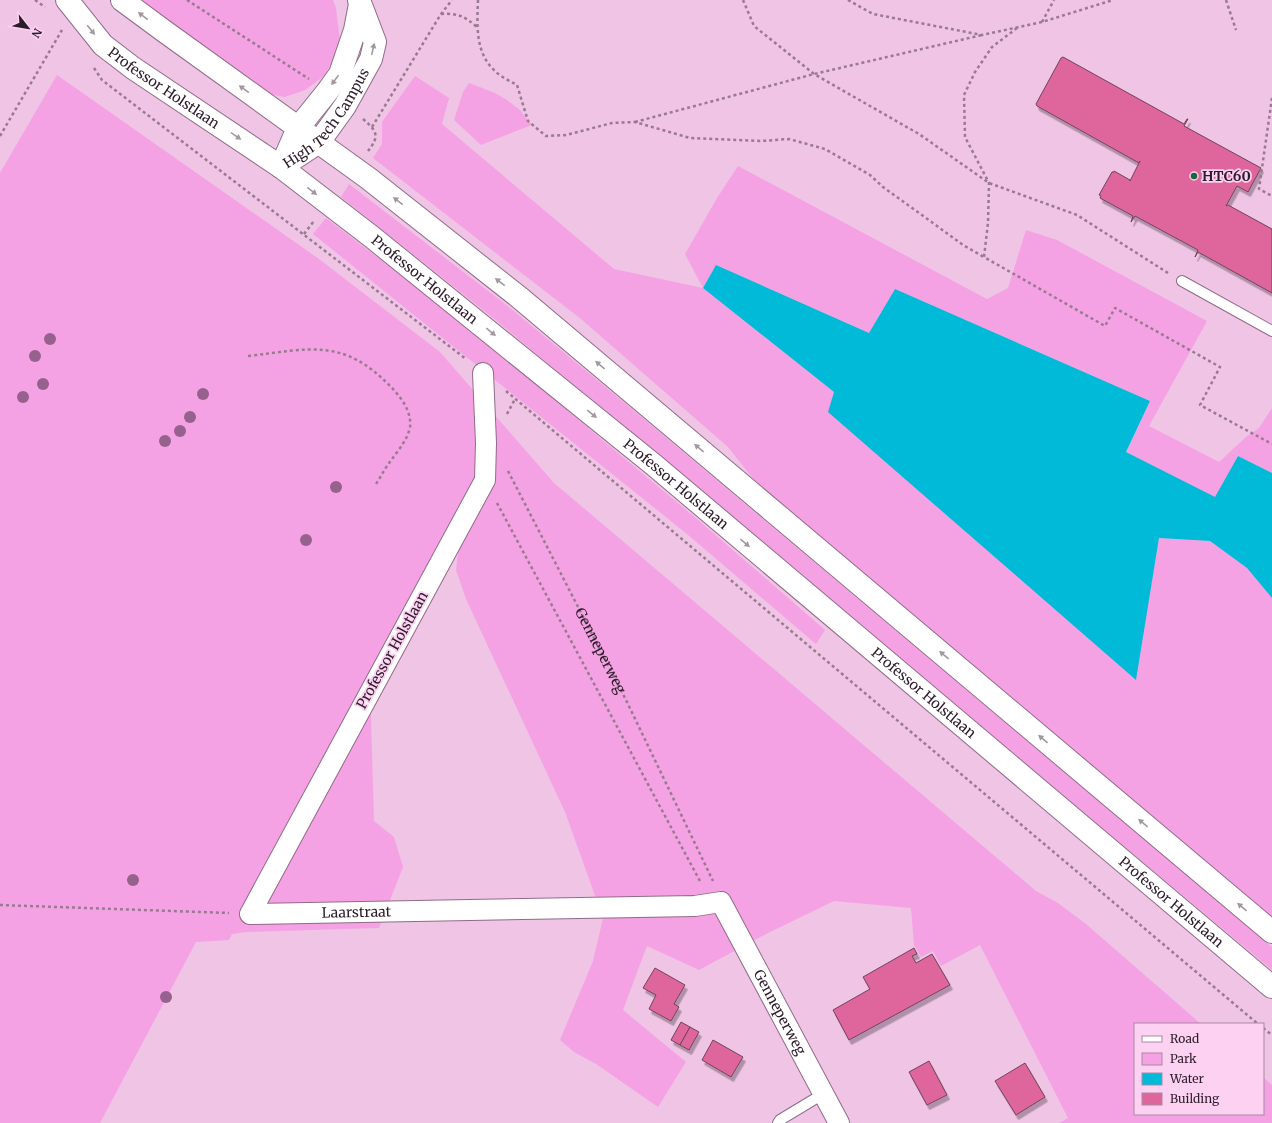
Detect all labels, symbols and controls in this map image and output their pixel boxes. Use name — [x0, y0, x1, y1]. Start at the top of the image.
north arrow — [8, 8, 48, 48]
one-way arrow — [138, 12, 149, 20]
one-way arrow — [87, 25, 96, 36]
text: N — [28, 26, 45, 41]
street label: Professor Holstlaan — [104, 43, 223, 132]
one-way arrow — [371, 43, 377, 55]
street label: High Tech Campus — [280, 65, 373, 172]
one-way arrow — [331, 75, 339, 86]
one-way arrow — [238, 84, 249, 93]
one-way arrow — [231, 132, 241, 140]
place label: HTC60 — [1202, 167, 1251, 185]
marker: HTC60 — [1189, 171, 1199, 181]
one-way arrow — [306, 187, 317, 196]
one-way arrow — [392, 197, 403, 206]
street label: Professor Holstlaan — [368, 231, 481, 328]
one-way arrow — [494, 277, 505, 286]
one-way arrow — [486, 328, 497, 337]
one-way arrow — [594, 360, 605, 369]
one-way arrow — [586, 410, 597, 419]
street label: Professor Holstlaan — [620, 435, 732, 533]
one-way arrow — [694, 444, 704, 453]
one-way arrow — [740, 538, 750, 547]
street label: Professor Holstlaan — [352, 588, 432, 712]
street label: Genneperweg — [571, 605, 630, 697]
street label: Professor Holstlaan — [868, 643, 980, 742]
one-way arrow — [939, 651, 949, 660]
one-way arrow — [1038, 735, 1049, 744]
one-way arrow — [1138, 819, 1147, 828]
street label: Professor Holstlaan — [1115, 853, 1227, 951]
street label: Laarstraat — [321, 902, 392, 922]
one-way arrow — [1237, 902, 1247, 911]
street label: Genneperweg — [750, 966, 810, 1059]
legend — [1134, 1023, 1264, 1115]
text: Road — [1170, 1031, 1199, 1046]
text: Park — [1170, 1051, 1197, 1066]
text: Water — [1169, 1071, 1205, 1086]
text: Building — [1170, 1091, 1220, 1106]

